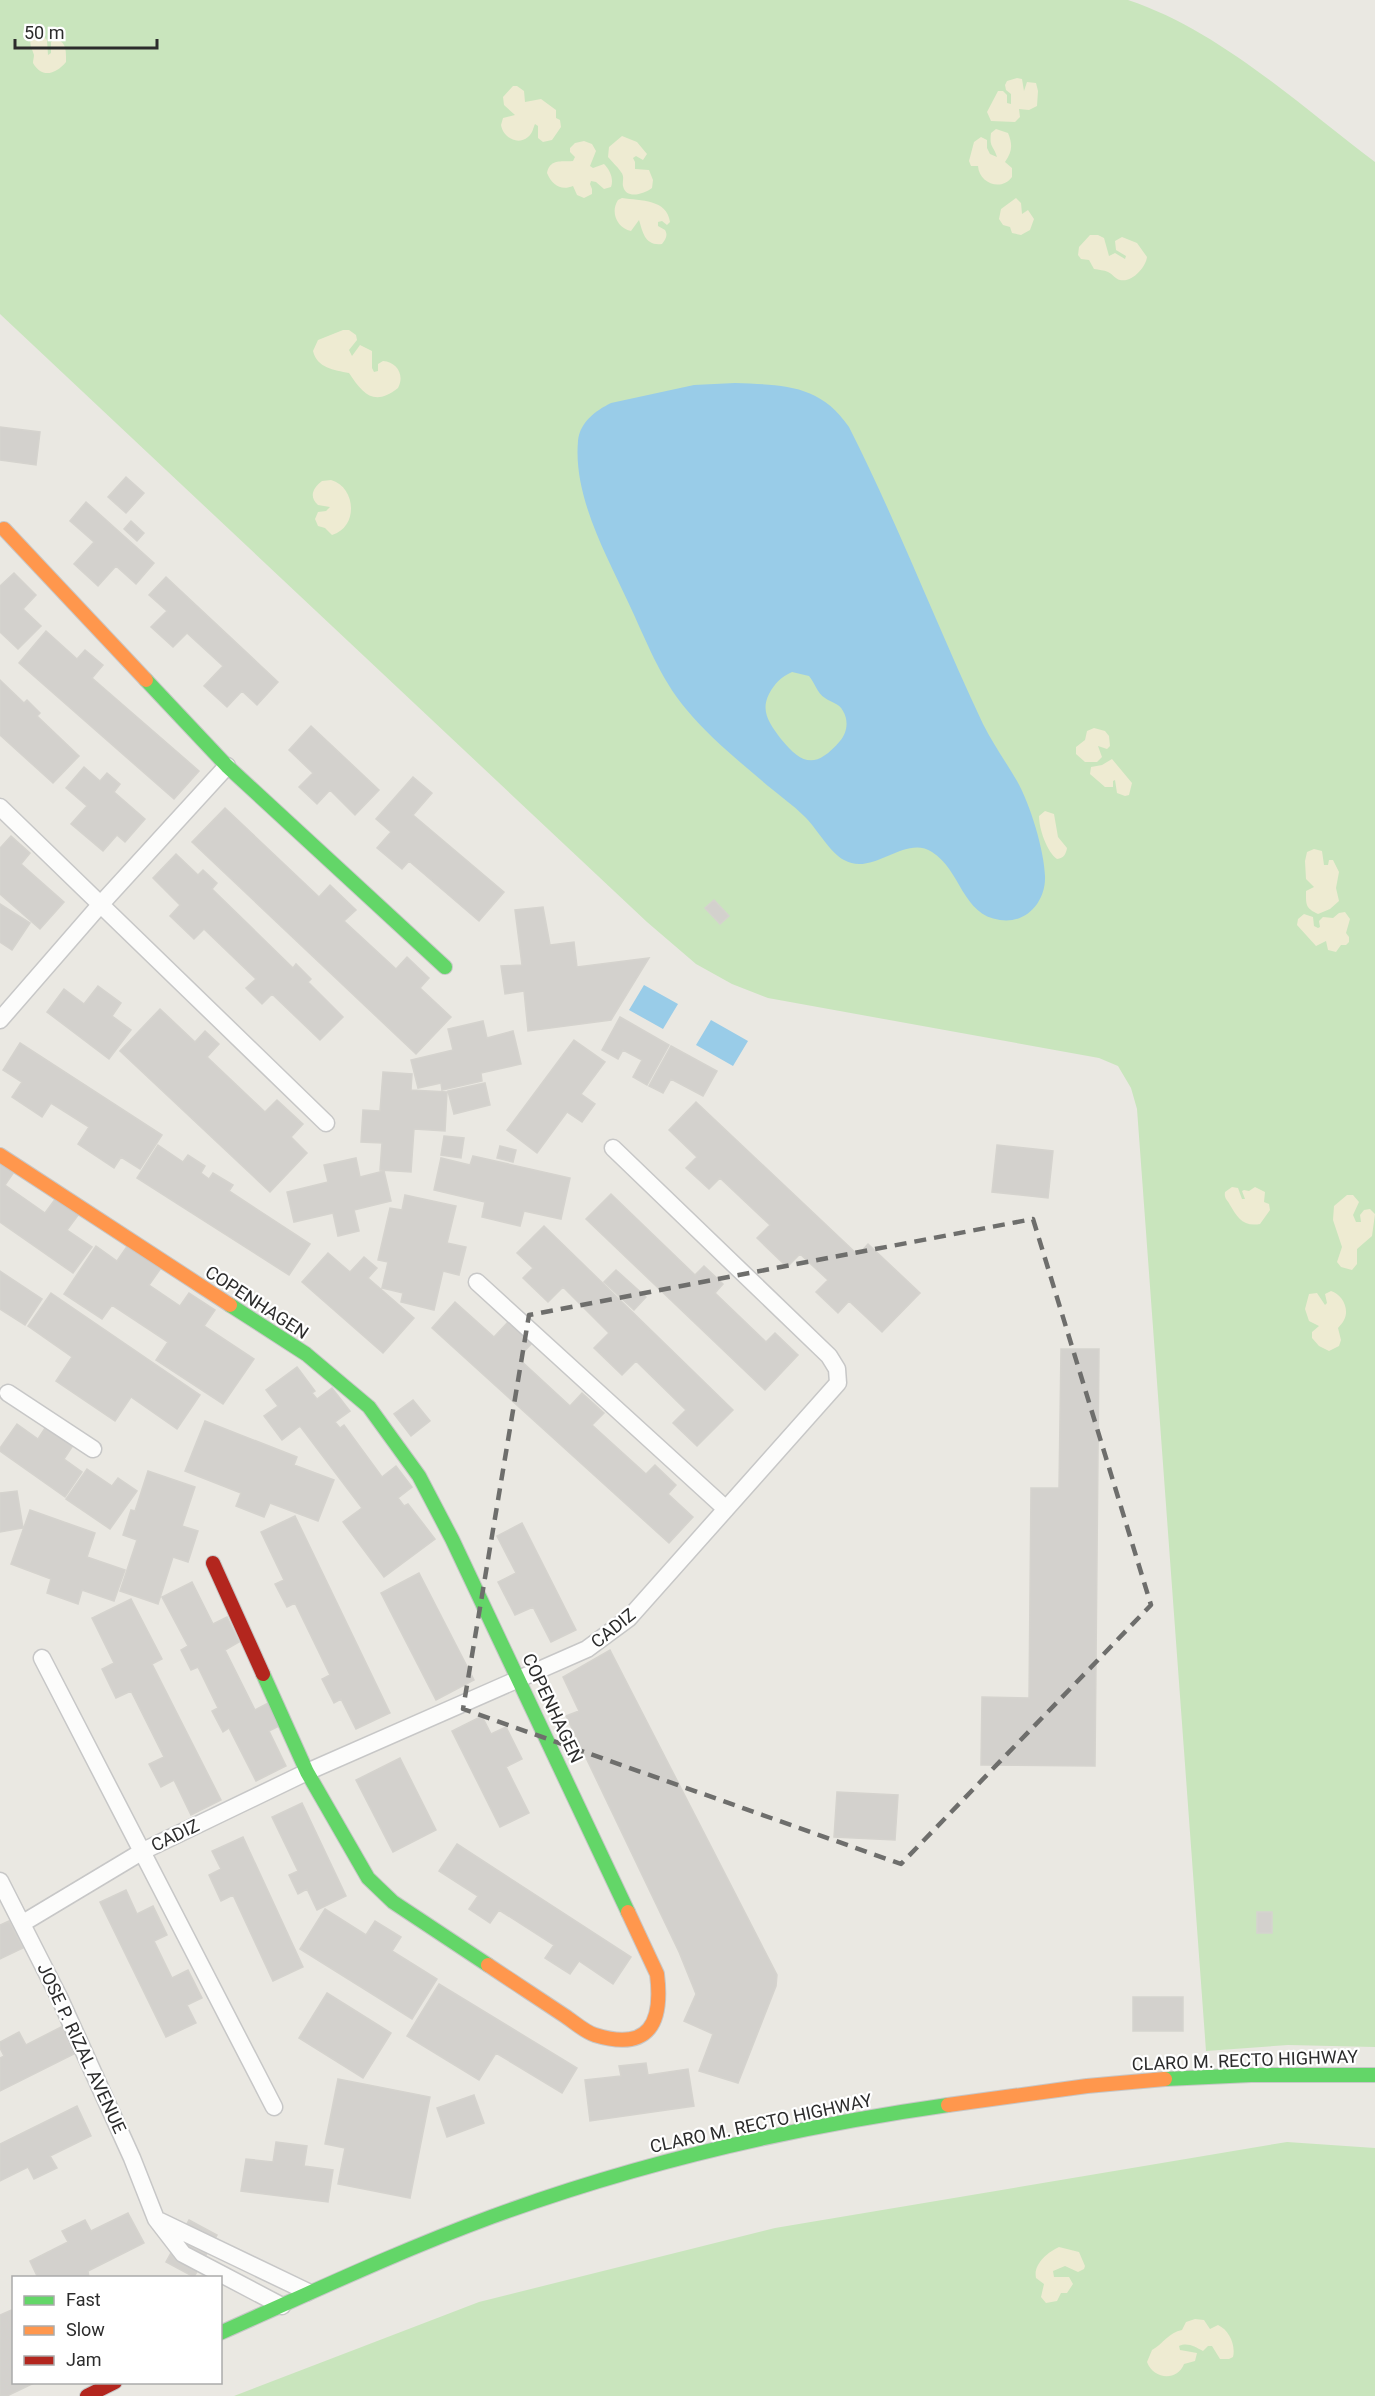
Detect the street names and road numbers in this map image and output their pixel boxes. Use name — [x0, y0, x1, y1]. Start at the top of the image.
street label: COPENHAGEN — [202, 1261, 312, 1343]
street label: CADIZ — [587, 1604, 640, 1652]
street label: COPENHAGEN — [518, 1650, 588, 1766]
street label: CADIZ — [147, 1814, 203, 1856]
street label: JOSE P. RIZAL AVENUE — [33, 1959, 131, 2137]
street label: CLARO M. RECTO HIGHWAY — [1131, 2046, 1359, 2074]
street label: CLARO M. RECTO HIGHWAY — [648, 2089, 874, 2157]

